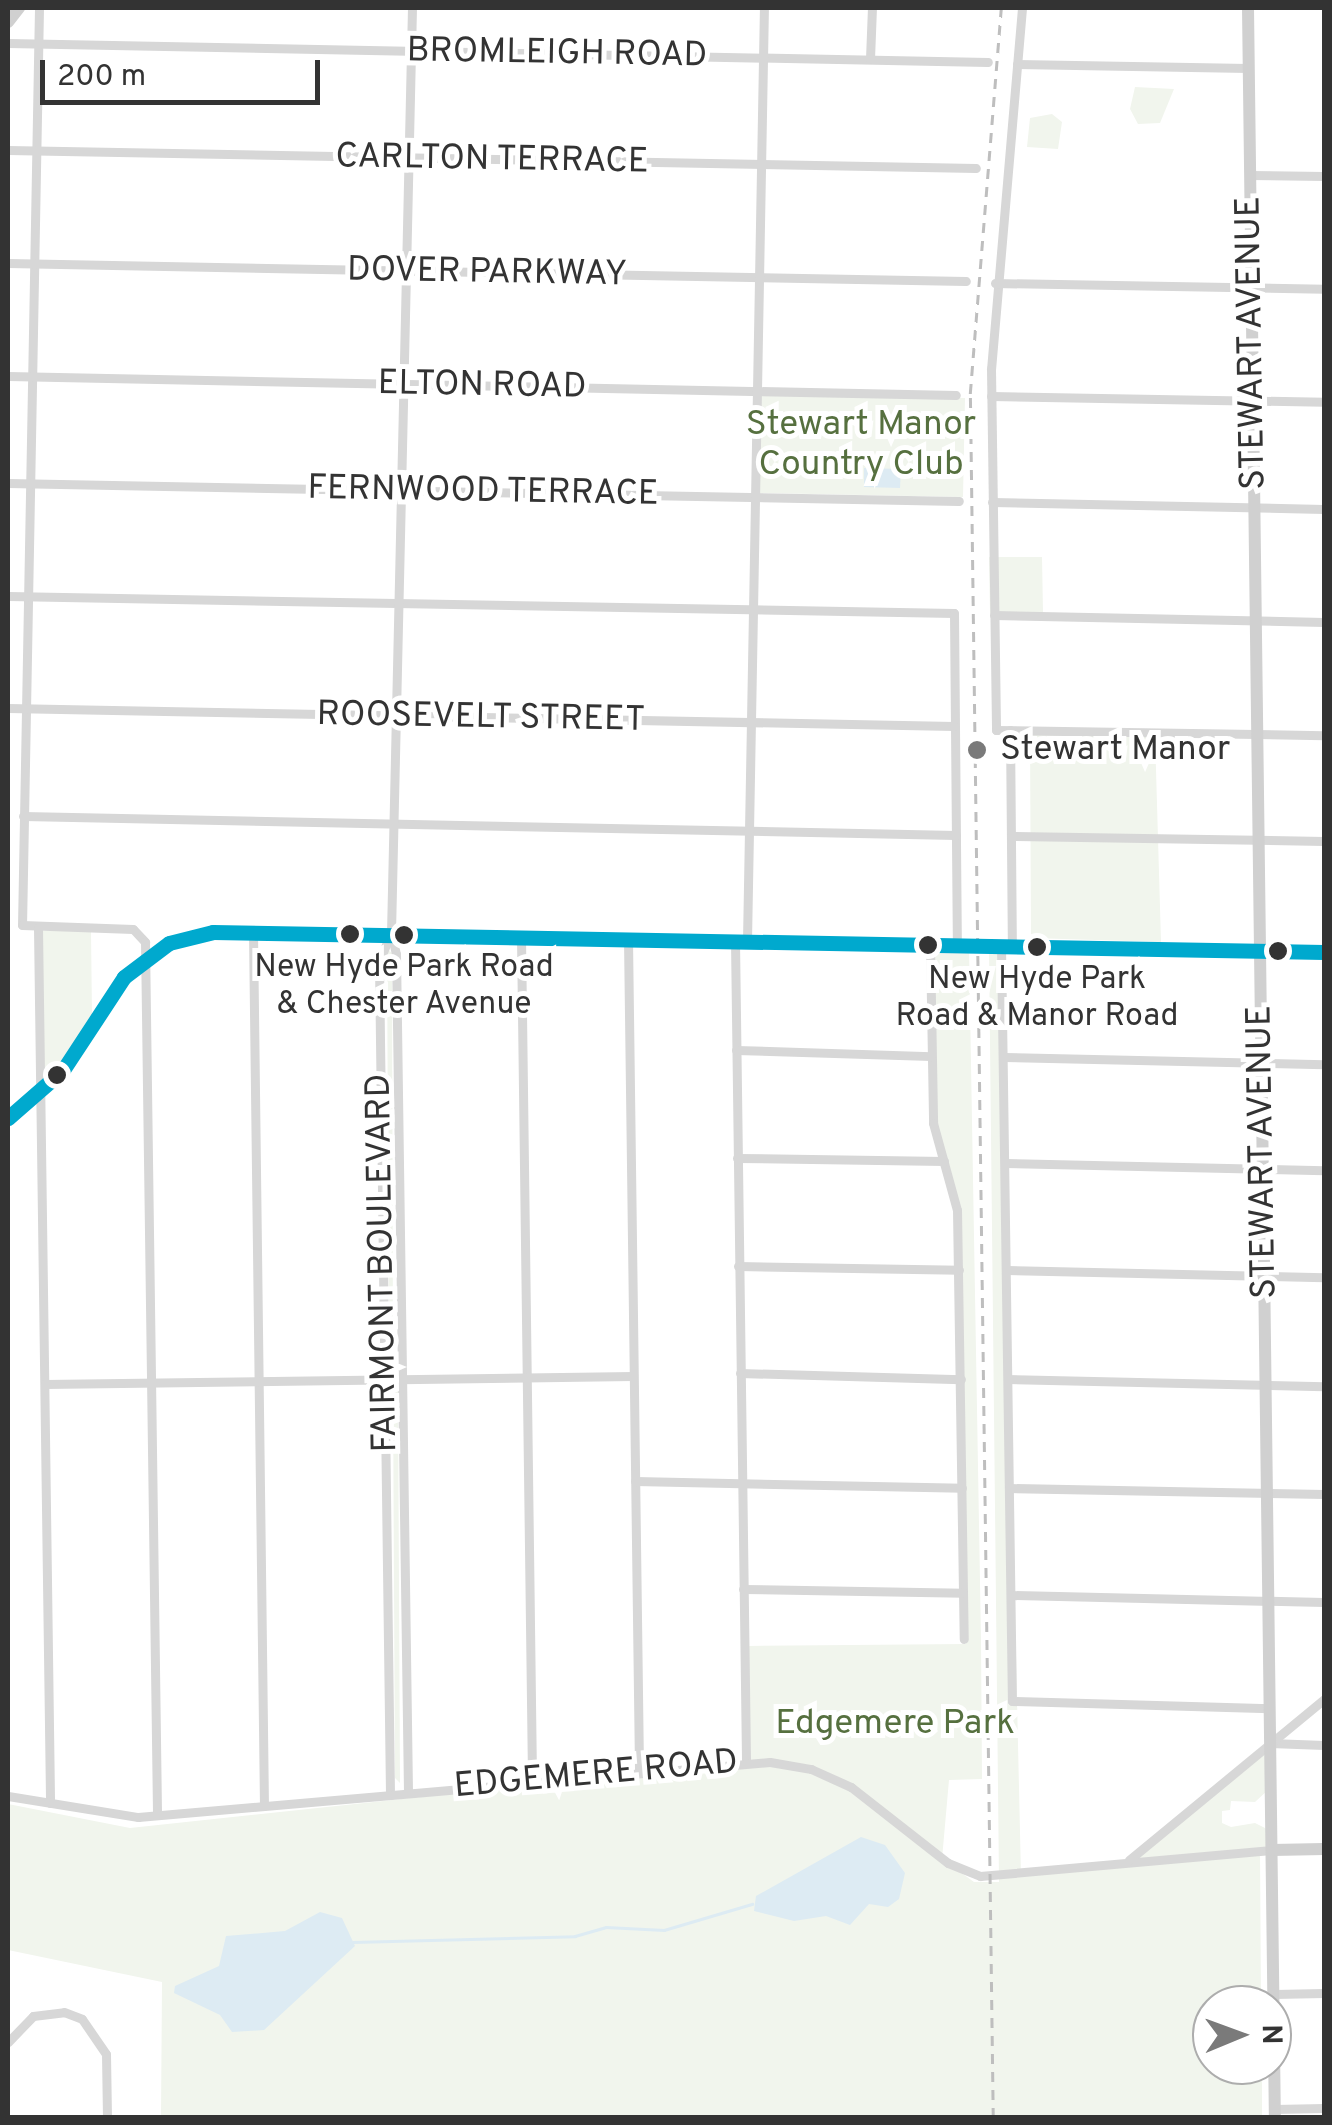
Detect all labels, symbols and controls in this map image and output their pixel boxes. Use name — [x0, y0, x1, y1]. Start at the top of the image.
street label: BROMLEIGH ROAD — [406, 30, 708, 78]
scale bar — [45, 40, 325, 102]
text: 200 m — [57, 59, 146, 96]
street label: CARLTON TERRACE — [334, 136, 650, 184]
street label: STEWART AVENUE — [1228, 194, 1276, 492]
street label: DOVER PARKWAY — [346, 250, 628, 296]
street label: ELTON ROAD — [377, 363, 587, 409]
park label: Stewart Manor Country Club — [746, 404, 976, 486]
street label: FERNWOOD TERRACE — [306, 468, 660, 516]
street label: ROOSEVELT STREET — [316, 694, 646, 742]
place label: Stewart Manor — [1000, 729, 1230, 771]
marker: Stewart Manor — [964, 737, 990, 763]
unlabelled marker — [340, 924, 360, 944]
marker: New Hyde Park Road & Chester Avenue — [394, 925, 414, 945]
unlabelled marker — [918, 935, 938, 955]
marker: New Hyde Park Road & Manor Road — [1027, 937, 1047, 957]
unlabelled marker — [1268, 941, 1288, 961]
place label: New Hyde Park Road & Chester Avenue — [254, 950, 554, 1025]
place label: New Hyde Park Road & Manor Road — [895, 962, 1179, 1037]
street label: STEWART AVENUE — [1239, 1003, 1287, 1301]
unlabelled marker — [47, 1065, 67, 1085]
street label: FAIRMONT BOULEVARD — [359, 1073, 407, 1453]
park label: Edgemere Park — [775, 1703, 1015, 1745]
street label: EDGEMERE ROAD — [452, 1742, 740, 1808]
north arrow — [1192, 1985, 1292, 2085]
text: N — [1252, 2024, 1288, 2045]

